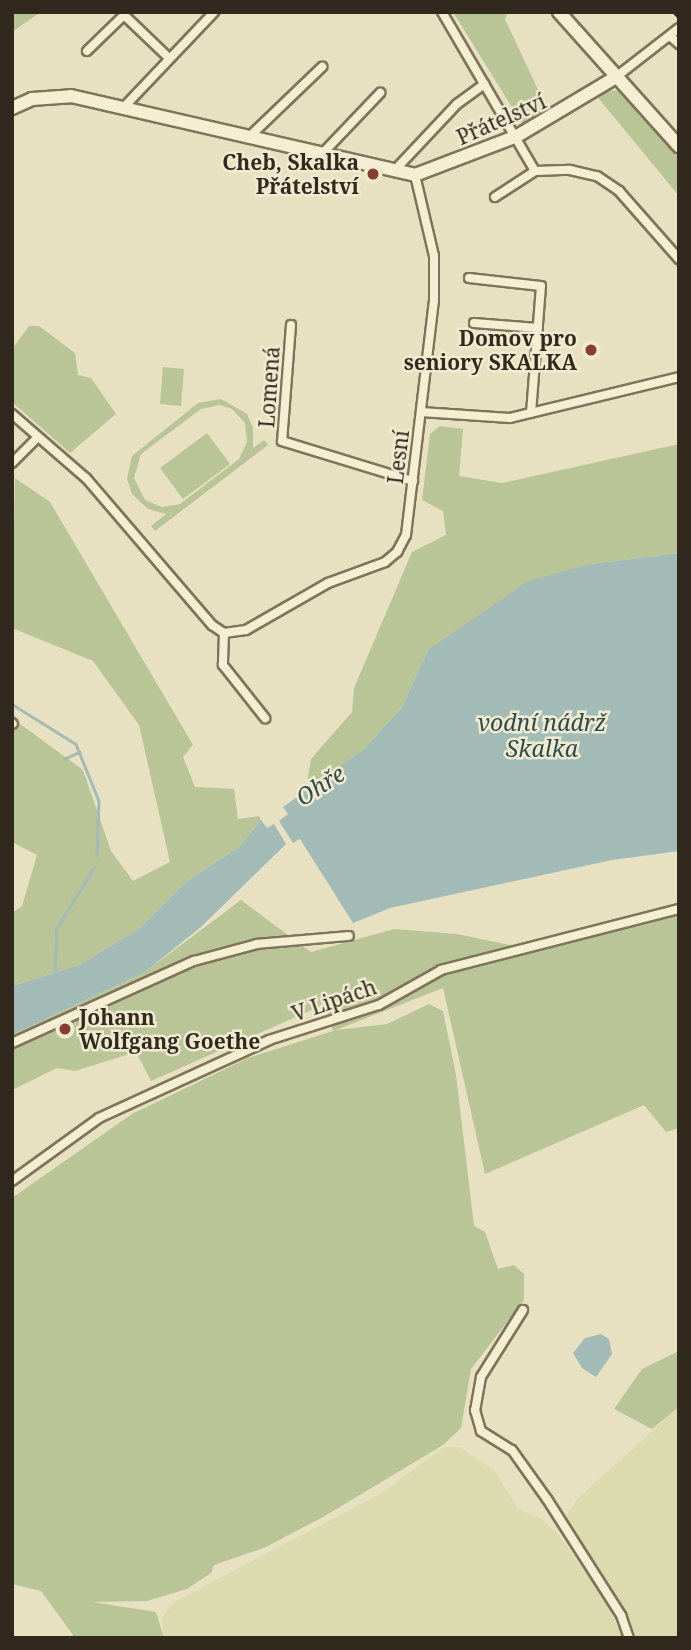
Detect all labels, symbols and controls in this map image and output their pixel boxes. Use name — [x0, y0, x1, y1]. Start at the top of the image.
street label: Přátelství — [453, 88, 549, 150]
place label: Cheb, Skalka Přátelství — [222, 149, 359, 199]
marker: Cheb, Skalka Přátelství — [365, 166, 381, 182]
place label: Domov pro seniory SKALKA — [404, 325, 577, 375]
marker: Domov pro seniory SKALKA — [583, 342, 599, 358]
street label: Lomená — [254, 345, 284, 429]
street label: Lesní — [382, 429, 414, 485]
water label: vodní nádrž Skalka — [478, 708, 606, 762]
water label: Ohře — [290, 759, 350, 811]
street label: V Lipách — [288, 974, 380, 1026]
place label: Johann Wolfgang Goethe — [79, 1004, 260, 1054]
marker: Johann Wolfgang Goethe — [57, 1021, 73, 1037]

